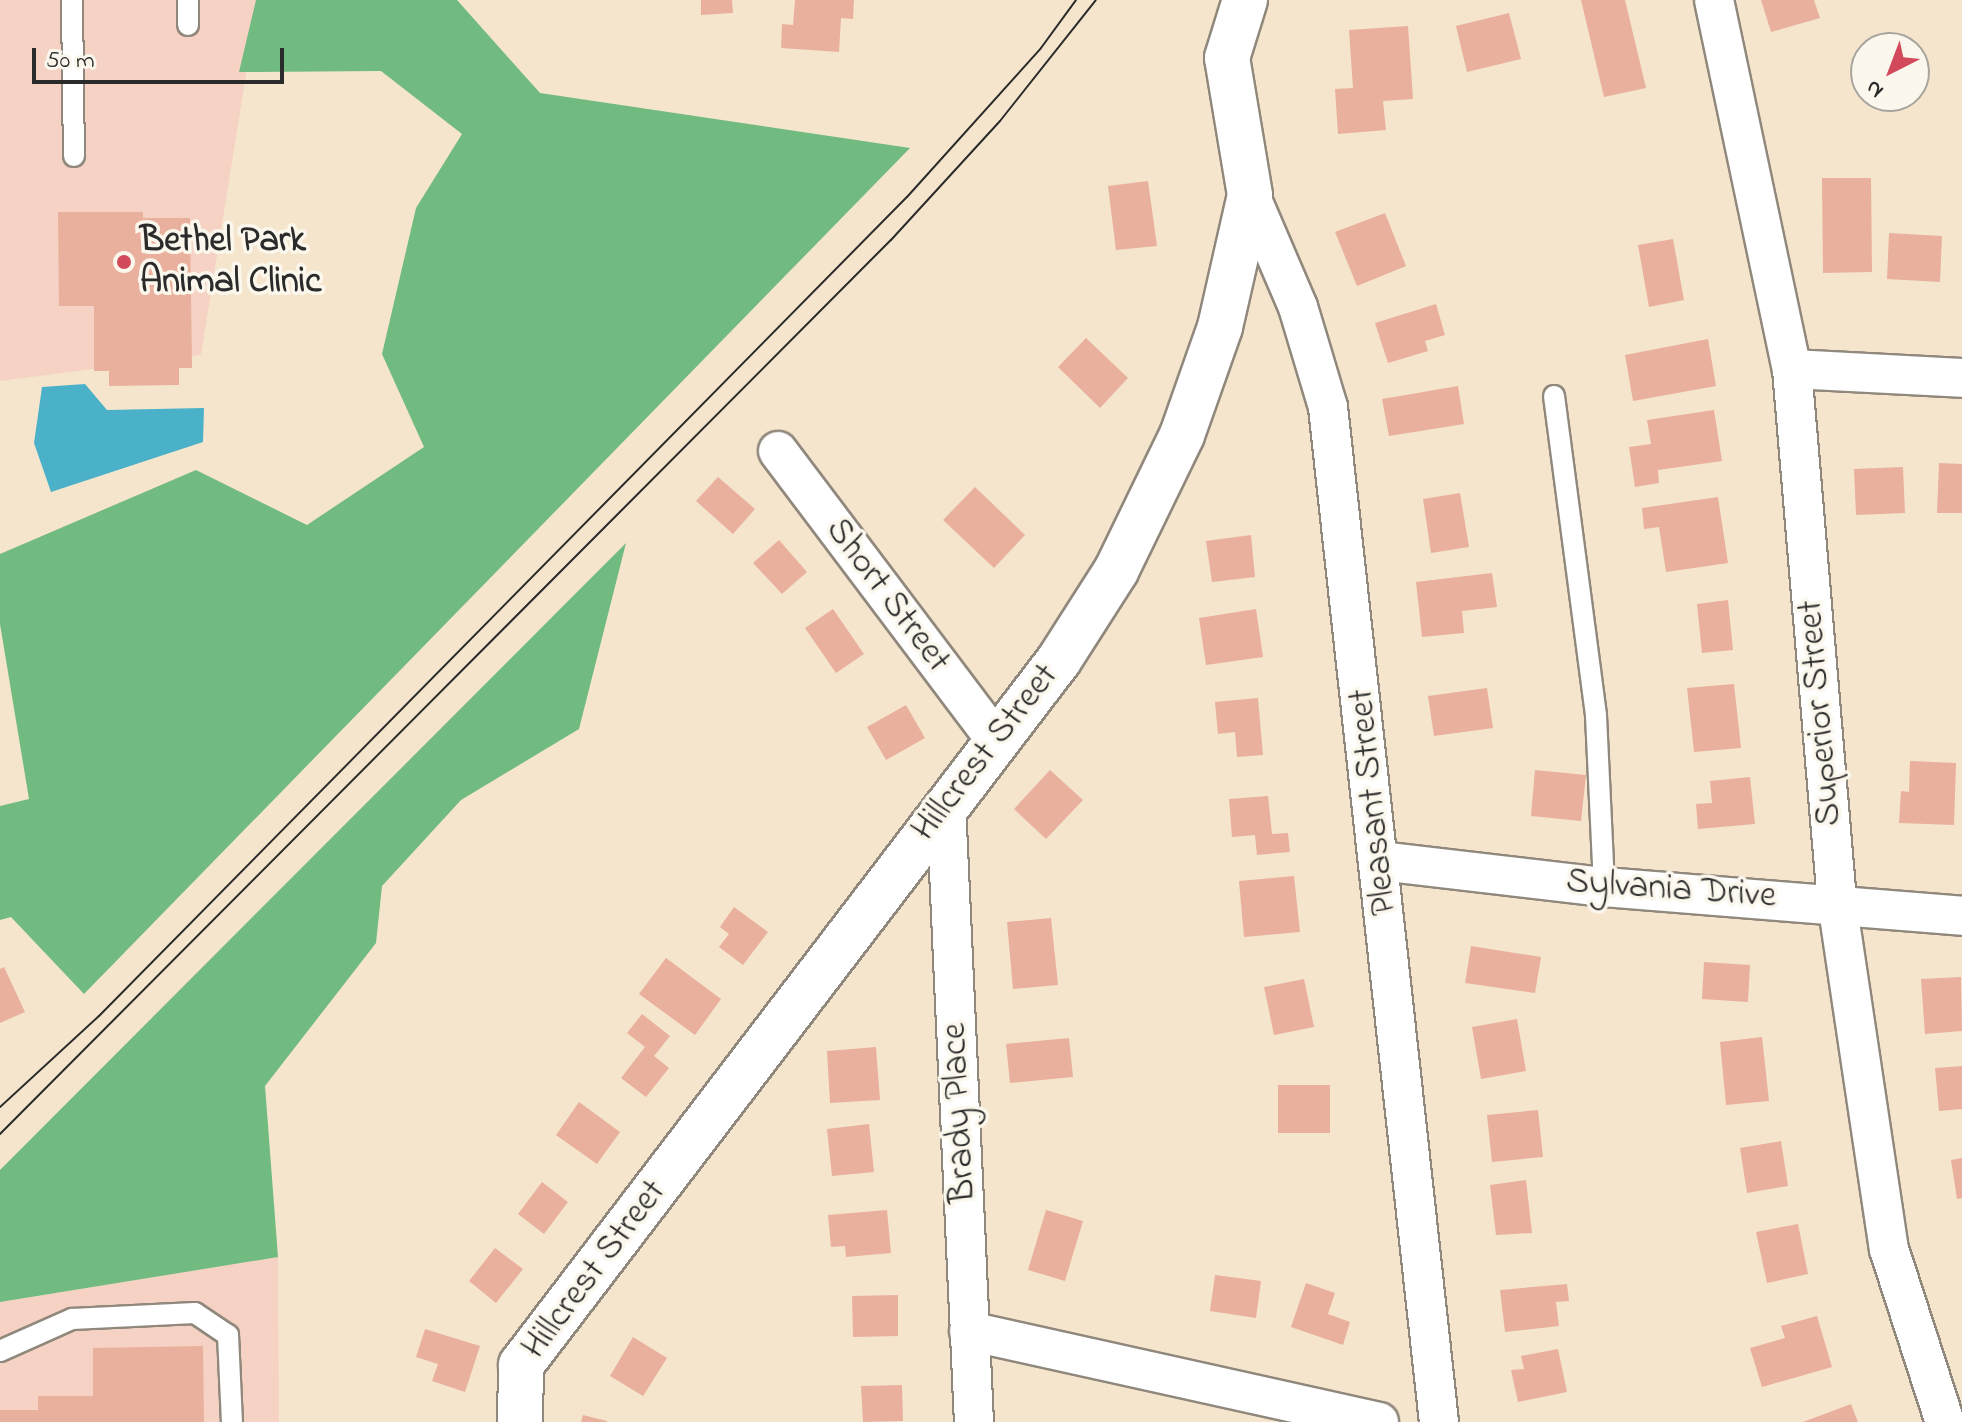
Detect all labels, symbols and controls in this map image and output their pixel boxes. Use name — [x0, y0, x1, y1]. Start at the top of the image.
scale bar — [36, 32, 288, 82]
north arrow — [1850, 32, 1930, 112]
text: 50 m — [46, 44, 95, 79]
text: N — [1859, 71, 1892, 105]
place label: Bethel Park Animal Clinic — [140, 219, 321, 304]
marker: Bethel Park Animal Clinic — [115, 253, 133, 271]
street label: Short Street — [815, 510, 959, 682]
street label: Superior Street — [1790, 598, 1852, 828]
street label: Hillcrest Street — [903, 656, 1069, 850]
street label: Pleasant Street — [1341, 687, 1407, 917]
street label: Sylvania Drive — [1565, 861, 1777, 919]
street label: Brady Place — [934, 1022, 986, 1204]
street label: Hillcrest Street — [514, 1172, 676, 1368]

